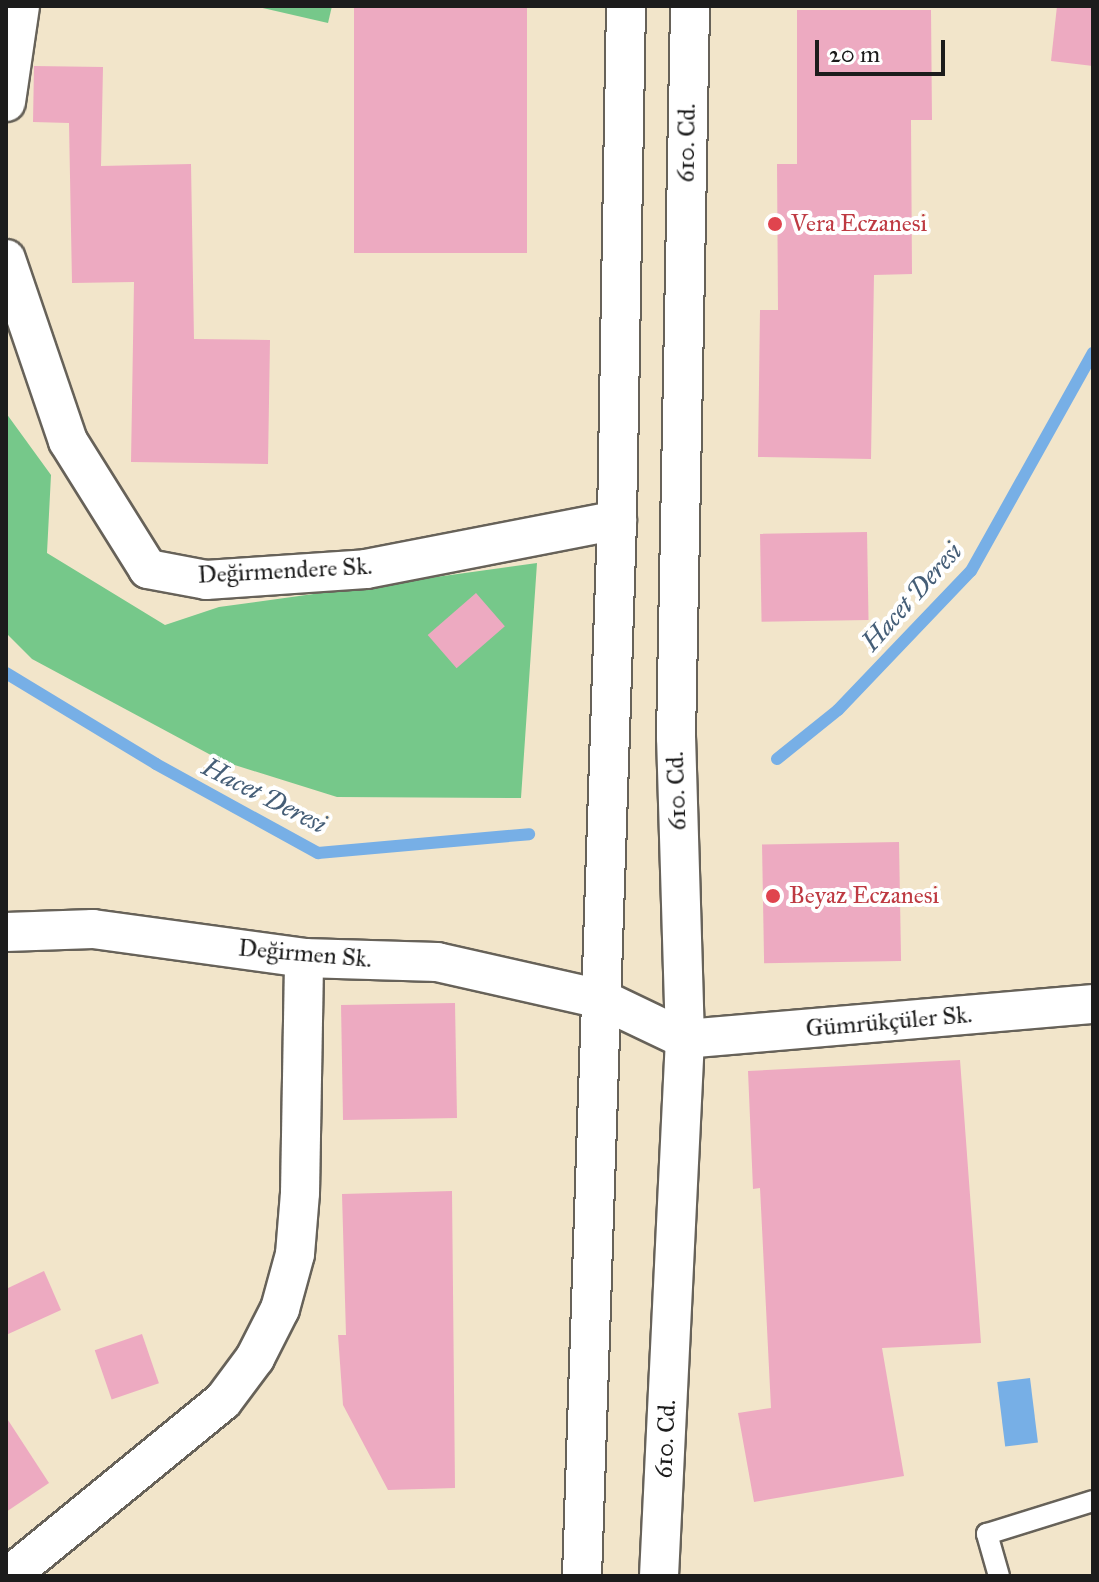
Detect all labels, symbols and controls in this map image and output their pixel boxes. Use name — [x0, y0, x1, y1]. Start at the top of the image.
scale bar — [819, 24, 949, 74]
text: 20 m — [829, 39, 880, 69]
street label: 610. Cd. — [672, 103, 702, 183]
place label: Vera Eczanesi — [791, 210, 927, 238]
marker: Vera Eczanesi — [766, 215, 784, 233]
water label: Hacet Deresi — [855, 536, 969, 658]
street label: Değirmendere Sk. — [197, 552, 373, 590]
water label: Hacet Deresi — [197, 751, 331, 841]
street label: 610. Cd. — [661, 751, 693, 831]
place label: Beyaz Eczanesi — [789, 882, 939, 910]
marker: Beyaz Eczanesi — [764, 887, 782, 905]
street label: Değirmen Sk. — [237, 934, 373, 974]
street label: Gümrükçüler Sk. — [805, 1000, 973, 1044]
street label: 610. Cd. — [650, 1399, 682, 1479]

